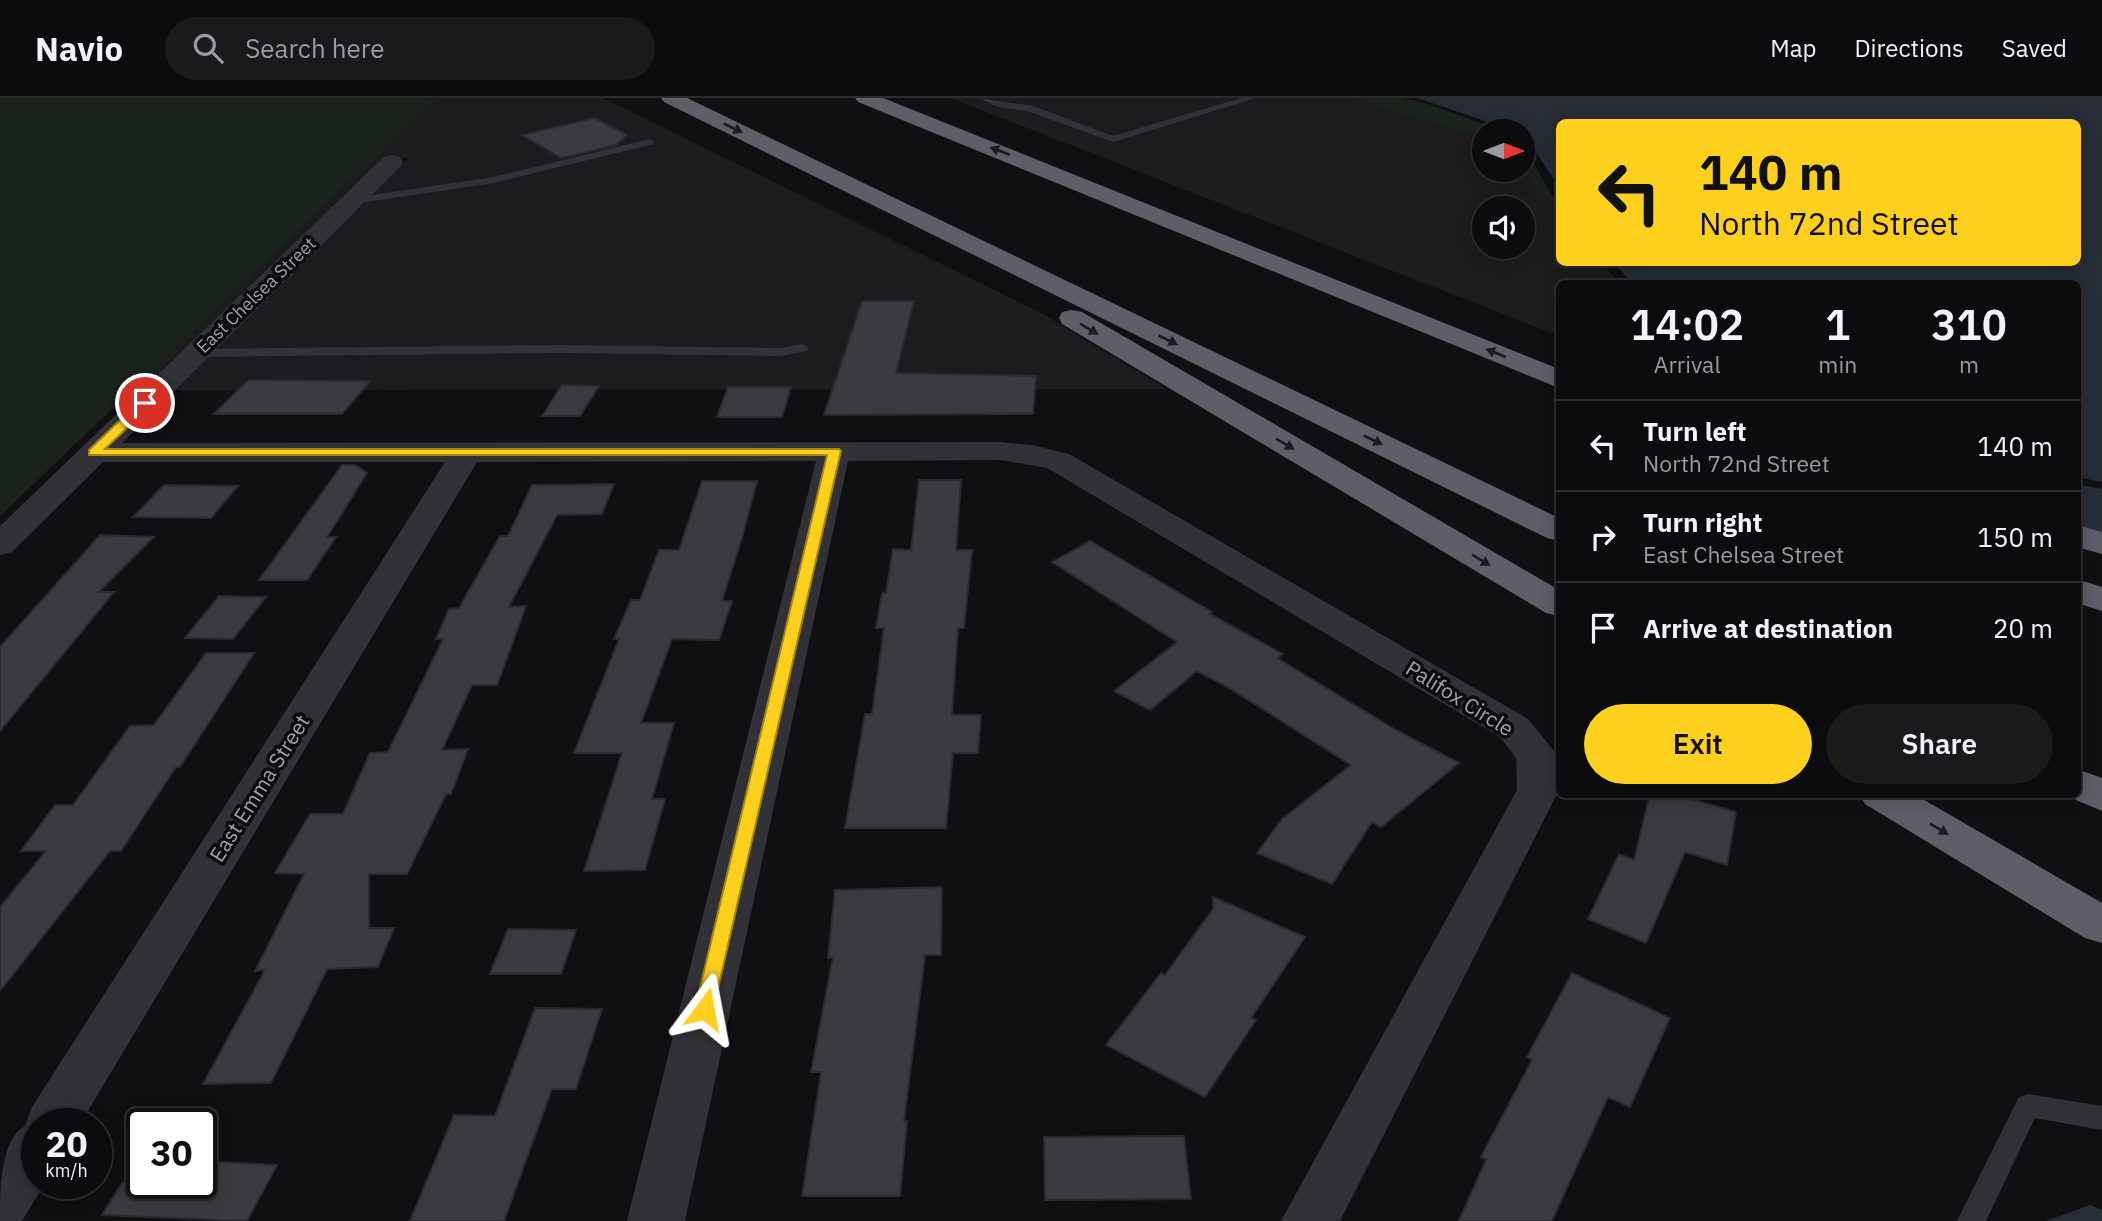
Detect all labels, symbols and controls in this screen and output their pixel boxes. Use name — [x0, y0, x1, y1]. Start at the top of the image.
search box — [165, 17, 655, 80]
text: Navio — [35, 27, 123, 70]
icon: search — [189, 29, 227, 67]
text: Search here — [245, 31, 385, 65]
text: Map — [1770, 32, 1816, 64]
text: Directions — [1854, 32, 1964, 64]
text: Saved — [2002, 32, 2067, 64]
north arrow — [1472, 119, 1535, 182]
map controls — [1472, 119, 1535, 259]
one-way arrow — [723, 122, 743, 133]
text: 140 m — [1699, 140, 1843, 203]
one-way arrow — [989, 145, 1010, 156]
icon: left — [1584, 147, 1675, 238]
button: sound — [1472, 196, 1535, 259]
text: North 72nd Street — [1699, 202, 1959, 244]
street label: East Chelsea Street — [191, 232, 321, 358]
text: 14:02 — [1630, 297, 1744, 352]
text: 1 — [1825, 297, 1850, 352]
text: 310 — [1931, 297, 2007, 352]
one-way arrow — [1080, 322, 1099, 335]
one-way arrow — [1158, 334, 1178, 345]
one-way arrow — [1485, 347, 1506, 358]
text: Arrival — [1654, 349, 1721, 379]
text: min — [1818, 349, 1857, 379]
text: m — [1959, 349, 1979, 379]
pin — [115, 373, 175, 433]
icon: arrive — [126, 384, 164, 422]
text: Turn left — [1643, 414, 1746, 448]
icon: left — [1584, 427, 1622, 465]
text: 140 m — [1977, 429, 2053, 463]
one-way arrow — [1363, 434, 1383, 445]
one-way arrow — [1276, 438, 1295, 450]
text: North 72nd Street — [1643, 448, 1830, 478]
text: Turn right — [1643, 505, 1762, 539]
icon: right — [1584, 518, 1622, 556]
text: 150 m — [1977, 520, 2053, 554]
text: East Chelsea Street — [1643, 539, 1844, 569]
one-way arrow — [1472, 553, 1491, 566]
icon: arrive — [1584, 609, 1622, 647]
text: Arrive at destination — [1643, 611, 1893, 645]
text: 20 m — [1993, 611, 2053, 645]
street label: Palifox Circle — [1401, 654, 1519, 742]
button: Exit — [1584, 704, 1812, 784]
button: Share — [1826, 704, 2053, 784]
street label: East Emma Street — [202, 709, 316, 867]
one-way arrow — [1930, 823, 1949, 835]
position arrow — [668, 972, 742, 1046]
speed limit sign: 30 — [126, 1108, 217, 1199]
text: 20 — [45, 1121, 88, 1167]
text: km/h — [45, 1159, 88, 1182]

